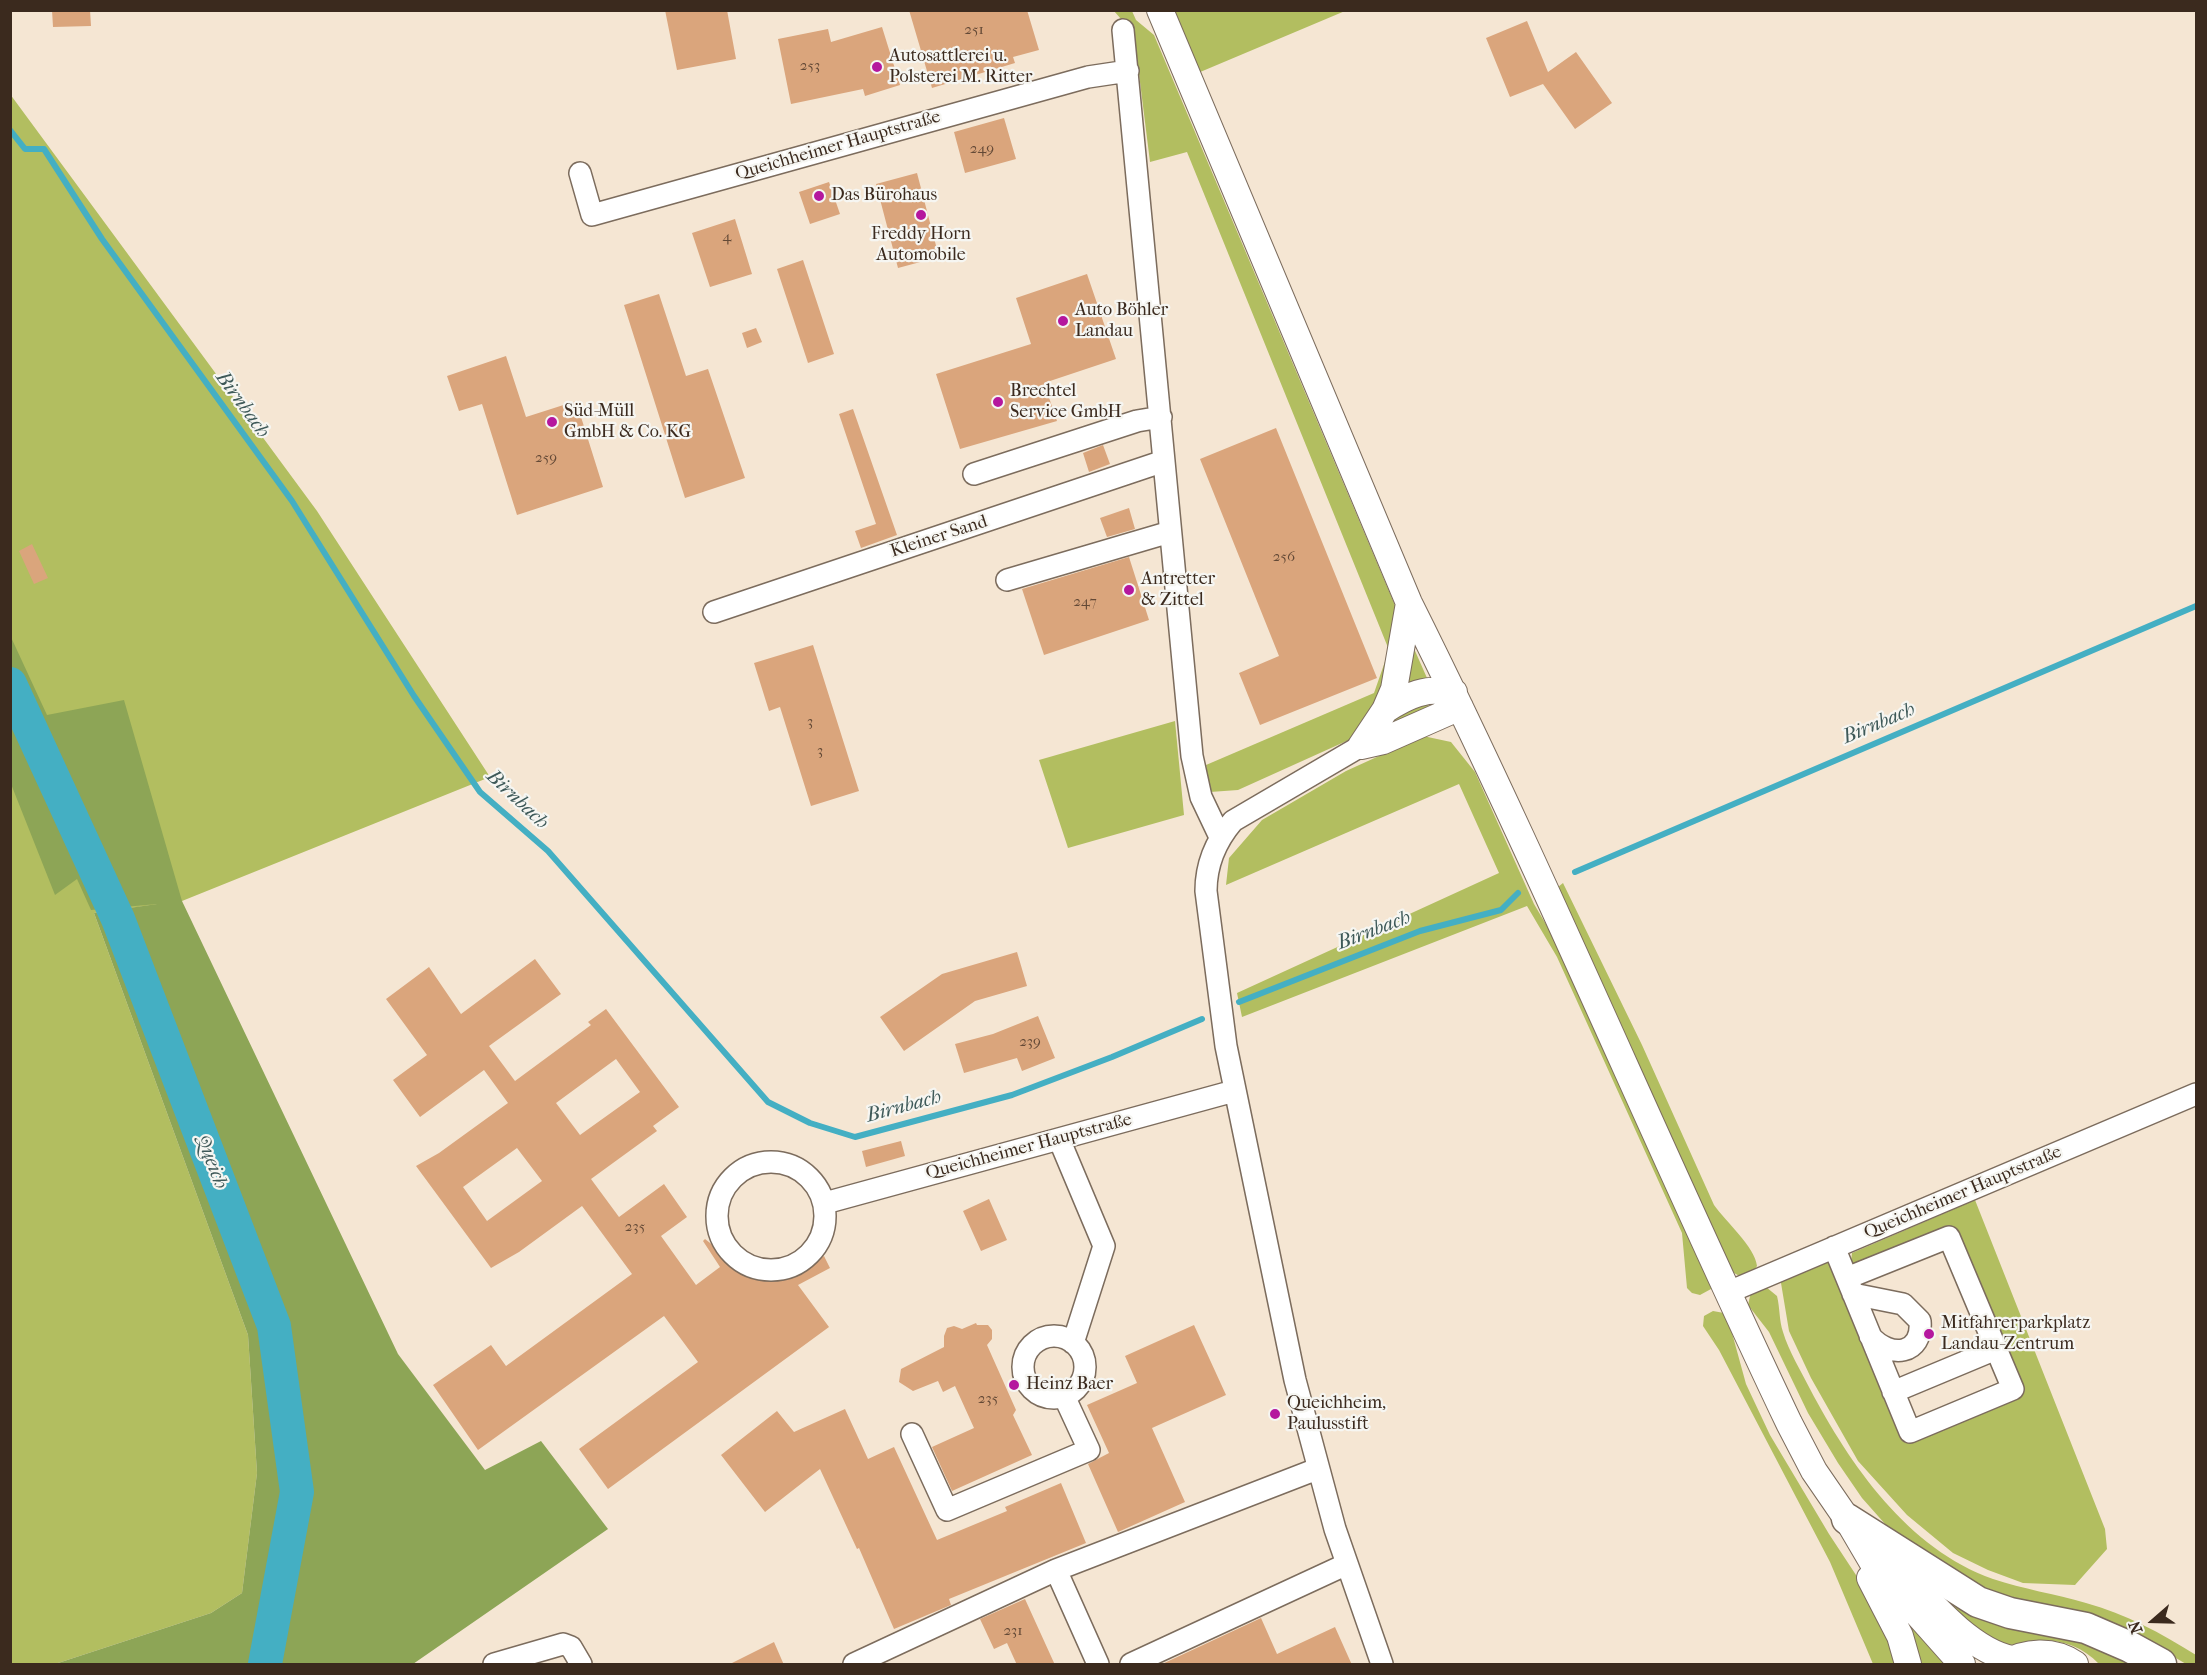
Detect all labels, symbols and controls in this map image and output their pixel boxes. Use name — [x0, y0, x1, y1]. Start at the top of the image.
house number: 251 — [964, 21, 984, 39]
place label: Autosattlerei u. Polsterei M. Ritter — [889, 46, 1032, 88]
house number: 253 — [800, 57, 820, 75]
marker: Autosattlerei u. Polsterei M. Ritter — [870, 60, 884, 74]
street label: Queichheimer Hauptstraße — [733, 106, 943, 186]
house number: 249 — [970, 140, 994, 158]
place label: Das Bürohaus — [831, 185, 937, 207]
marker: Das Bürohaus — [812, 189, 826, 203]
marker: Freddy Horn Automobile — [914, 208, 928, 222]
place label: Freddy Horn Automobile — [871, 224, 971, 266]
house number: 4 — [723, 228, 731, 246]
place label: Auto Böhler Landau — [1075, 300, 1168, 342]
marker: Auto Böhler Landau — [1056, 314, 1070, 328]
water label: Birnbach — [210, 367, 274, 443]
place label: Brechtel Service GmbH — [1010, 381, 1122, 424]
marker: Brechtel Service GmbH — [991, 395, 1005, 409]
place label: Süd-Müll GmbH & Co. KG — [564, 401, 691, 444]
marker: Süd-Müll GmbH & Co. KG — [545, 415, 559, 429]
house number: 259 — [535, 449, 557, 467]
street label: Kleiner Sand — [888, 511, 990, 563]
house number: 256 — [1273, 548, 1295, 566]
place label: Antretter & Zittel — [1141, 569, 1215, 612]
marker: Antretter & Zittel — [1122, 583, 1136, 597]
house number: 247 — [1073, 593, 1097, 611]
water label: Birnbach — [1839, 698, 1919, 750]
house number: 3 — [807, 713, 813, 731]
house number: 3 — [817, 742, 823, 760]
water label: Birnbach — [481, 765, 553, 835]
water label: Birnbach — [1334, 906, 1414, 956]
house number: 239 — [1019, 1033, 1041, 1051]
water label: Birnbach — [864, 1086, 944, 1128]
street label: Queichheimer Hauptstraße — [924, 1109, 1134, 1185]
water label: Queich — [190, 1132, 232, 1192]
street label: Queichheimer Hauptstraße — [1861, 1142, 2065, 1244]
house number: 235 — [625, 1218, 645, 1236]
place label: Mitfahrerparkplatz Landau-Zentrum — [1941, 1313, 2090, 1356]
marker: Mitfahrerparkplatz Landau-Zentrum — [1922, 1327, 1936, 1341]
place label: Heinz Baer — [1026, 1374, 1113, 1396]
marker: Heinz Baer — [1007, 1378, 1021, 1392]
house number: 235 — [978, 1390, 998, 1408]
place label: Queichheim, Paulusstift — [1287, 1393, 1386, 1436]
marker: Queichheim, Paulusstift — [1268, 1407, 1282, 1421]
north arrow — [2123, 1591, 2183, 1651]
text: N — [2125, 1618, 2147, 1636]
house number: 231 — [1003, 1622, 1023, 1640]

